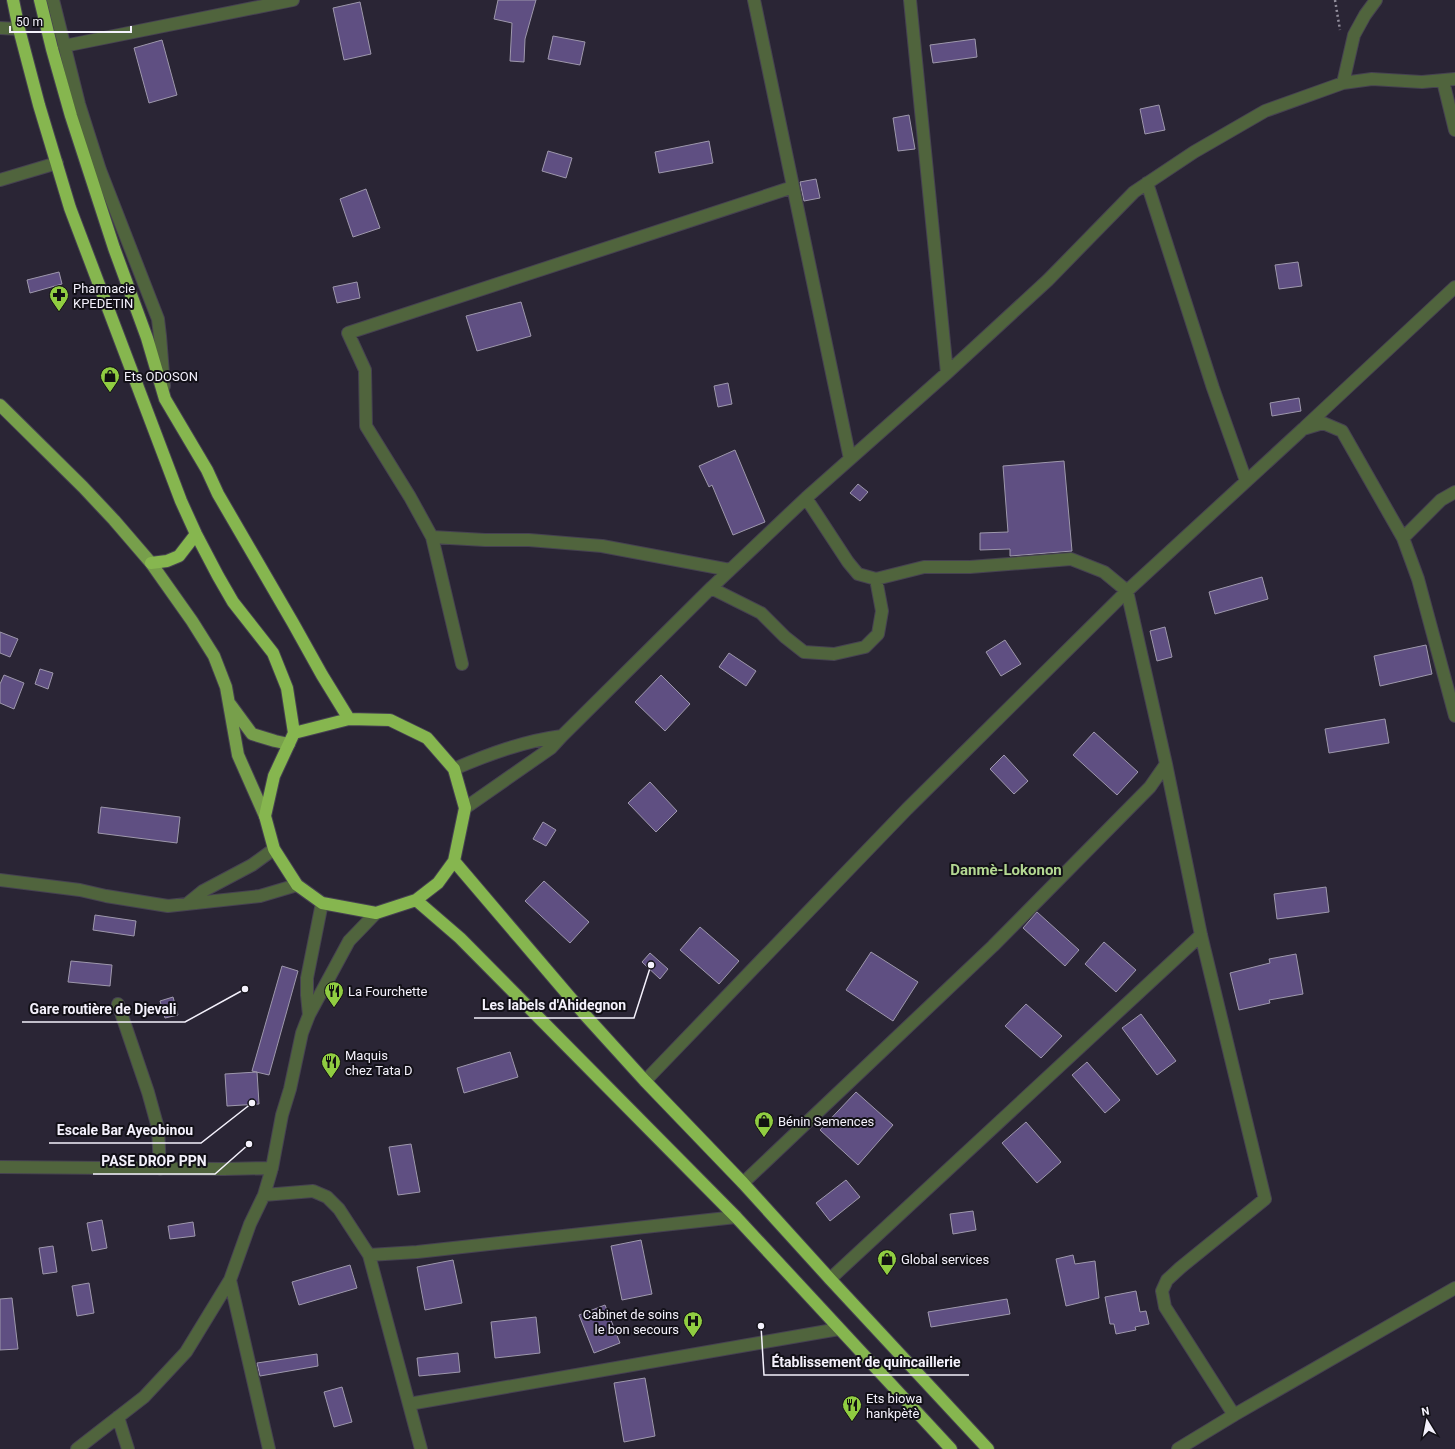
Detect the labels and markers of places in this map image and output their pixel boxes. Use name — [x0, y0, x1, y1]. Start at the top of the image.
place label: Pharmacie KPEDETIN — [73, 281, 135, 311]
pharmacy icon: Pharmacie KPEDETIN — [48, 284, 70, 312]
shop icon: Ets ODOSON — [99, 365, 121, 393]
place label: Ets ODOSON — [124, 369, 198, 384]
restaurant icon: La Fourchette — [323, 980, 345, 1008]
place label: La Fourchette — [348, 984, 428, 999]
callout: Les labels d'Ahidegnon — [474, 992, 634, 1018]
callout: Gare routière de Djevali — [22, 996, 185, 1022]
place label: Maquis chez Tata D — [345, 1048, 412, 1078]
restaurant icon: Maquis chez Tata D — [320, 1051, 342, 1079]
shop icon: Bénin Semences — [753, 1110, 775, 1138]
place label: Bénin Semences — [778, 1114, 875, 1129]
callout: Escale Bar Ayeobinou — [49, 1117, 201, 1143]
callout: PASE DROP PPN — [93, 1148, 215, 1174]
shop icon: Global services — [876, 1248, 898, 1276]
place label: Global services — [901, 1252, 989, 1267]
place label: Cabinet de soins le bon secours — [583, 1307, 679, 1337]
hospital icon: Cabinet de soins le bon secours — [682, 1310, 704, 1338]
callout: Établissement de quincaillerie — [764, 1349, 969, 1375]
place label: Ets biowa hankpètè — [866, 1391, 922, 1421]
restaurant icon: Ets biowa hankpètè — [841, 1394, 863, 1422]

